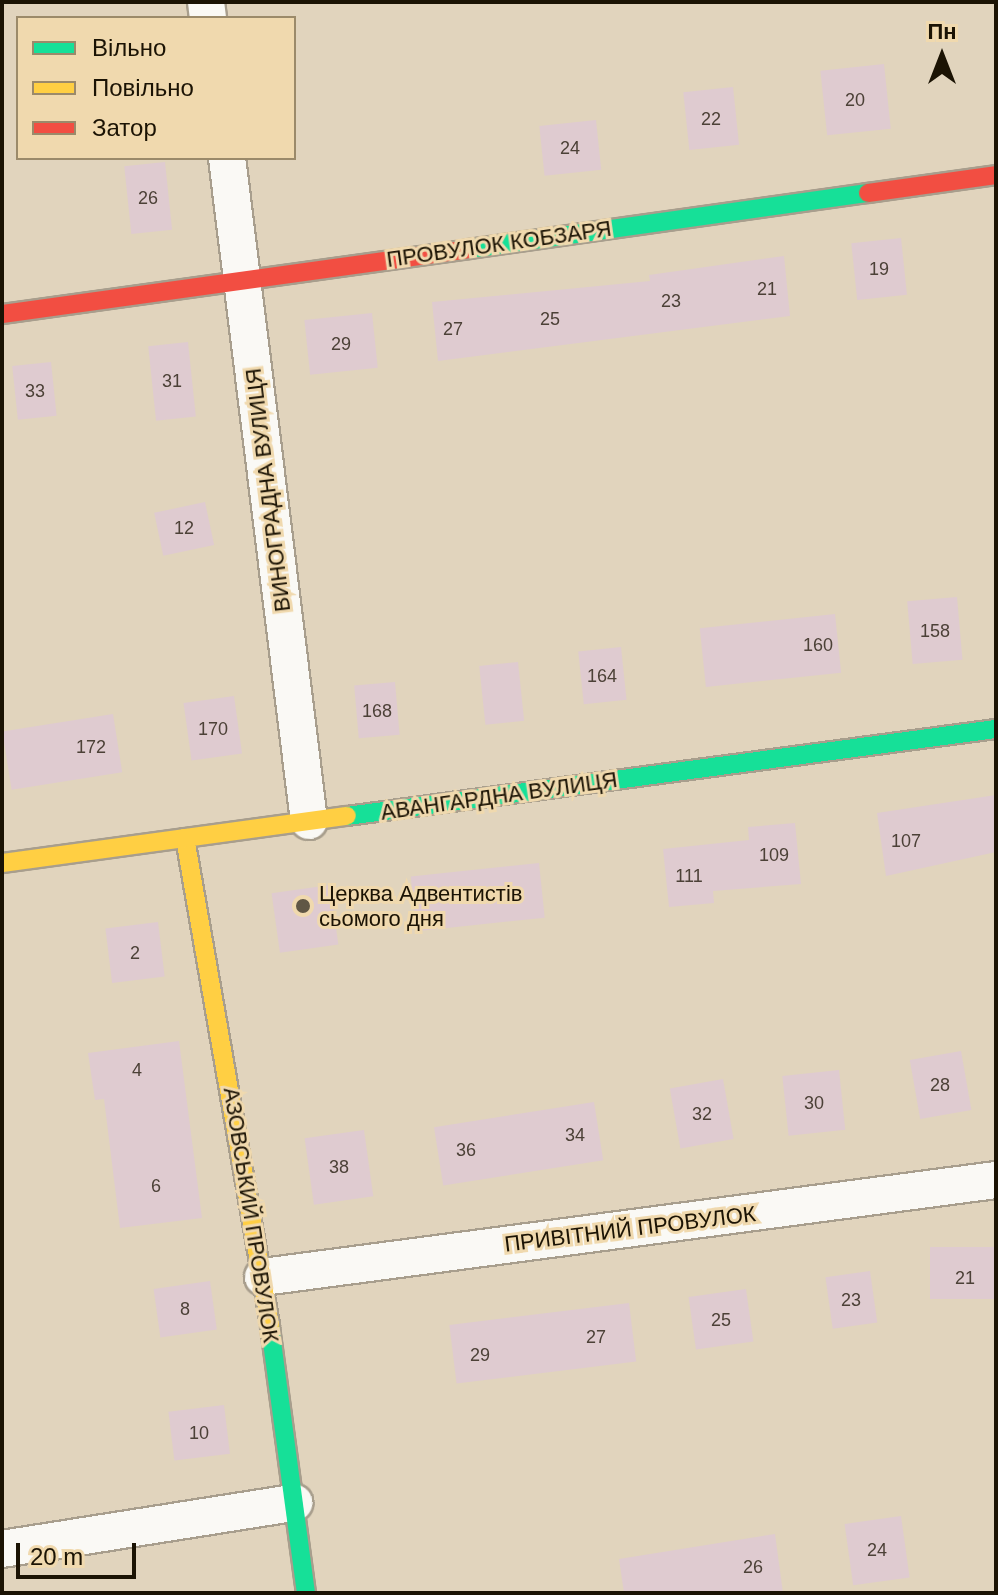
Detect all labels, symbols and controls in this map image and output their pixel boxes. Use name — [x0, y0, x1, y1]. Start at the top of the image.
legend — [16, 16, 296, 160]
north arrow — [902, 16, 982, 96]
text: Пн — [927, 19, 957, 44]
text: Вільно — [92, 34, 166, 61]
text: Повільно — [92, 74, 194, 101]
house number: 20 — [845, 89, 865, 111]
house number: 22 — [701, 108, 721, 130]
text: Затор — [92, 114, 157, 141]
house number: 24 — [560, 137, 580, 159]
house number: 26 — [138, 187, 158, 209]
street label: ПРОВУЛОК КОБЗАРЯ — [385, 215, 613, 273]
house number: 19 — [869, 258, 889, 280]
house number: 21 — [757, 278, 777, 300]
house number: 23 — [661, 290, 681, 312]
house number: 25 — [540, 308, 560, 330]
house number: 27 — [443, 318, 463, 340]
house number: 29 — [331, 333, 351, 355]
street label: ВИНОГРАДНА ВУЛИЦЯ — [240, 367, 296, 613]
house number: 31 — [162, 370, 182, 392]
house number: 33 — [25, 380, 45, 402]
house number: 12 — [174, 517, 194, 539]
house number: 158 — [920, 620, 950, 642]
house number: 160 — [803, 634, 833, 656]
house number: 164 — [587, 665, 617, 687]
house number: 168 — [362, 700, 392, 722]
house number: 170 — [198, 718, 228, 740]
house number: 172 — [76, 736, 106, 758]
street label: АВАНГАРДНА ВУЛИЦЯ — [379, 766, 619, 826]
house number: 107 — [891, 830, 921, 852]
house number: 109 — [759, 844, 789, 866]
house number: 111 — [675, 865, 703, 887]
place label: Церква Адвентистів сьомого дня — [319, 880, 523, 932]
marker: Церква Адвентистів сьомого дня — [294, 897, 312, 915]
house number: 2 — [130, 942, 140, 964]
house number: 4 — [132, 1059, 142, 1081]
house number: 28 — [930, 1074, 950, 1096]
street label: АЗОВСЬКИЙ ПРОВУЛОК — [218, 1085, 284, 1345]
house number: 30 — [804, 1092, 824, 1114]
house number: 32 — [692, 1103, 712, 1125]
house number: 34 — [565, 1124, 585, 1146]
house number: 36 — [456, 1139, 476, 1161]
house number: 38 — [329, 1156, 349, 1178]
house number: 6 — [151, 1175, 161, 1197]
street label: ПРИВІТНИЙ ПРОВУЛОК — [503, 1200, 757, 1258]
house number: 21 — [955, 1267, 975, 1289]
house number: 23 — [841, 1289, 861, 1311]
house number: 8 — [180, 1298, 190, 1320]
house number: 25 — [711, 1309, 731, 1331]
house number: 27 — [586, 1326, 606, 1348]
house number: 29 — [470, 1344, 490, 1366]
house number: 10 — [189, 1422, 209, 1444]
scale bar — [20, 1527, 140, 1577]
house number: 24 — [867, 1539, 887, 1561]
text: 20 m — [30, 1543, 83, 1570]
house number: 26 — [743, 1556, 763, 1578]

